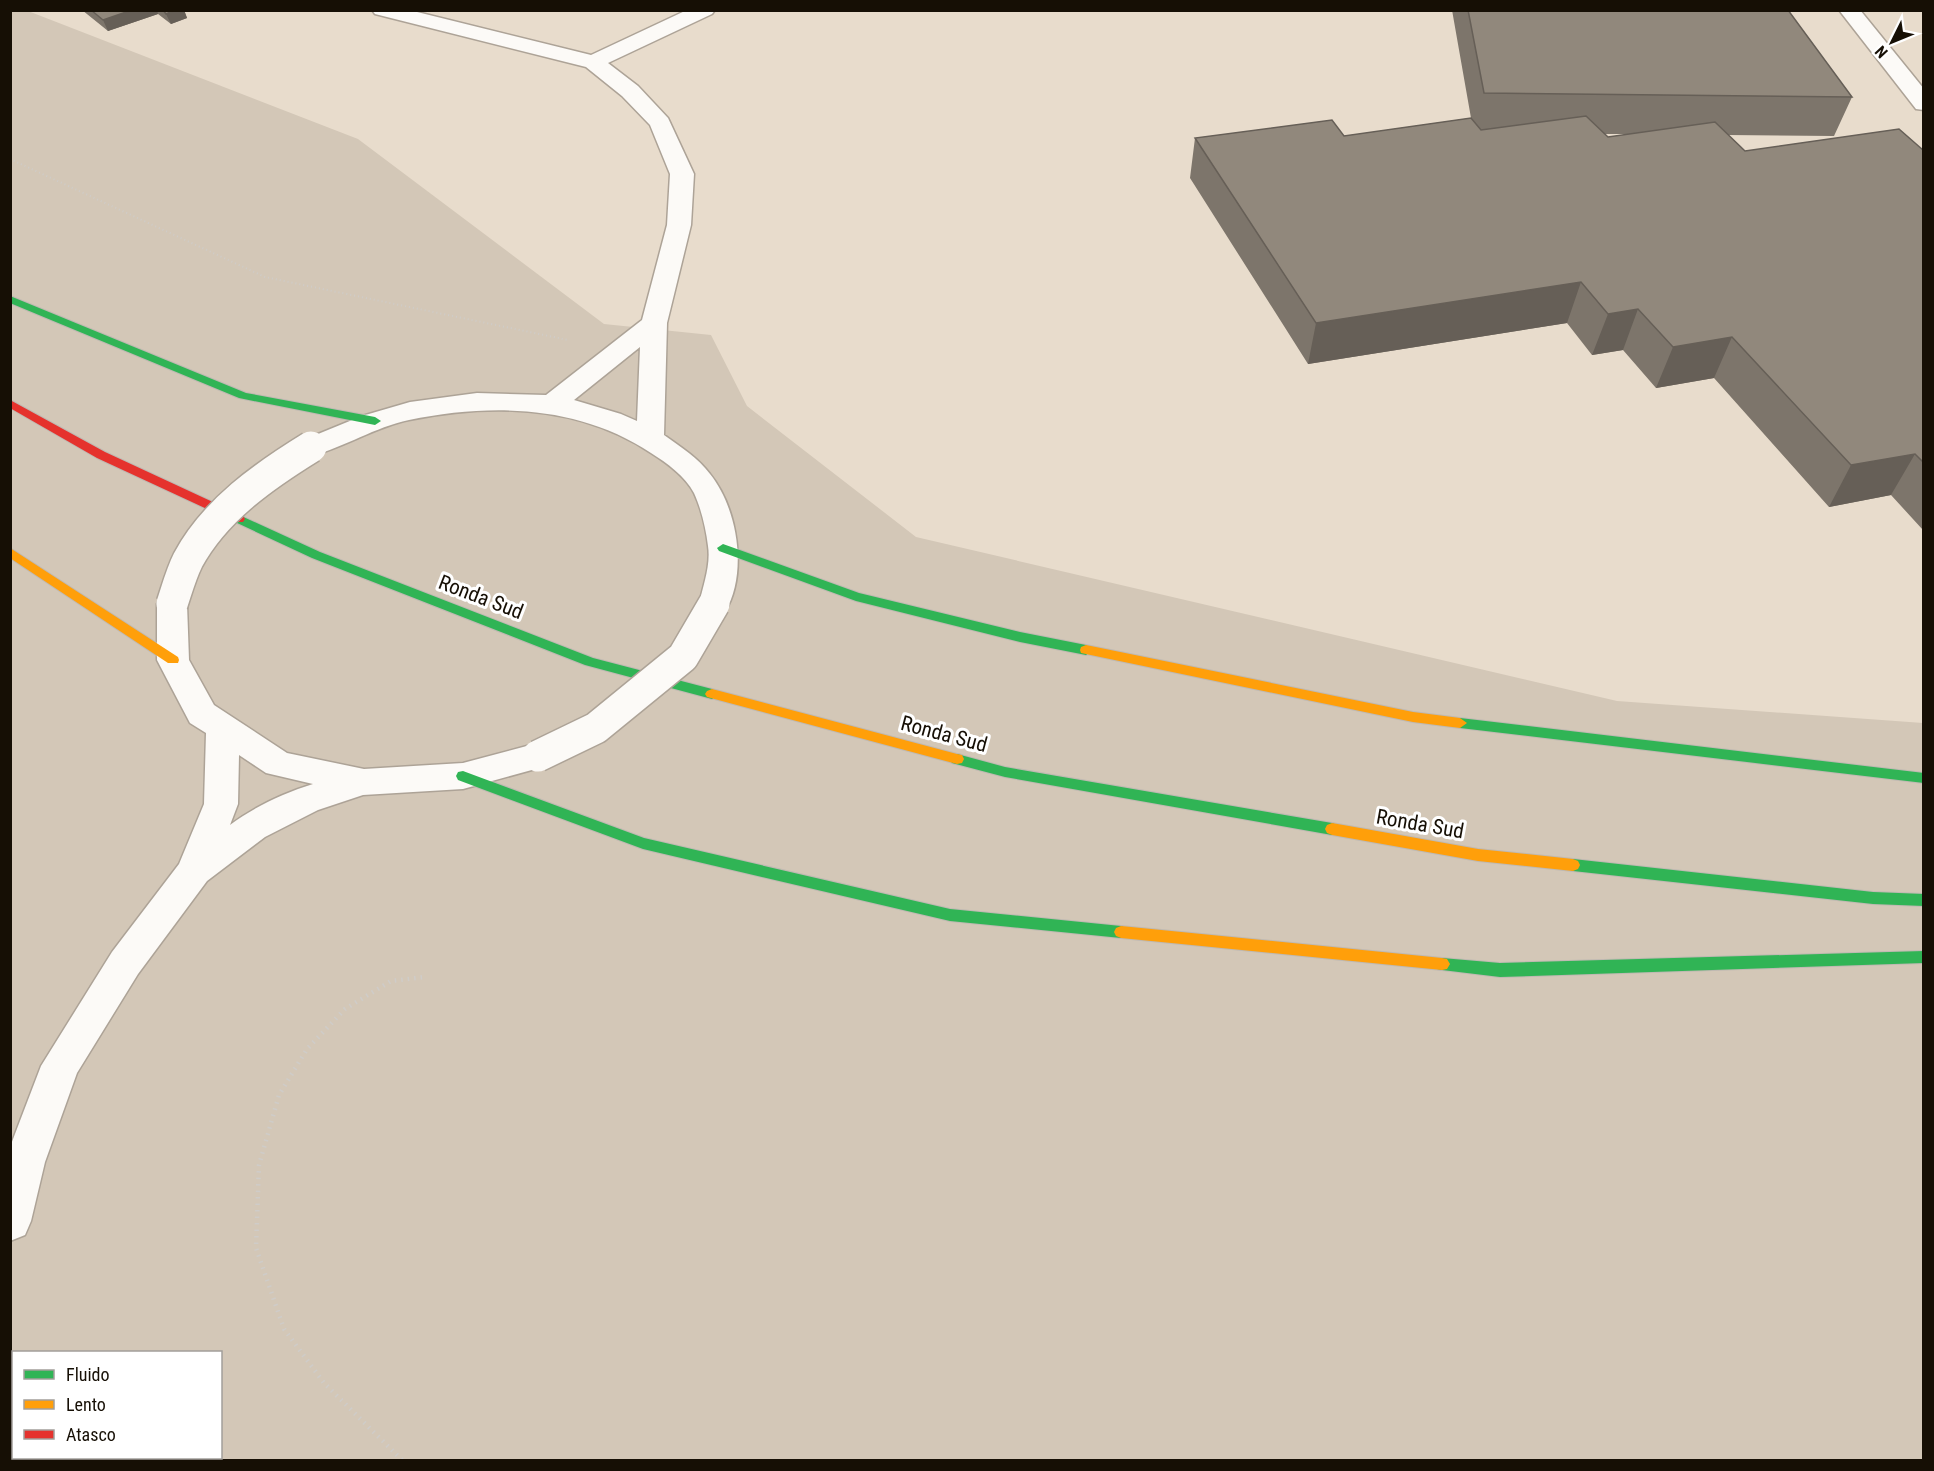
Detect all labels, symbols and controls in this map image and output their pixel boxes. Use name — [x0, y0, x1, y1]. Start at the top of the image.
north arrow — [1862, 12, 1922, 72]
text: N — [1871, 42, 1892, 62]
street label: Ronda Sud — [435, 570, 527, 624]
street label: Ronda Sud — [898, 711, 990, 757]
street label: Ronda Sud — [1374, 804, 1466, 844]
legend — [12, 1351, 222, 1459]
text: Fluido — [66, 1364, 110, 1385]
text: Lento — [66, 1394, 106, 1415]
text: Atasco — [66, 1424, 116, 1445]

